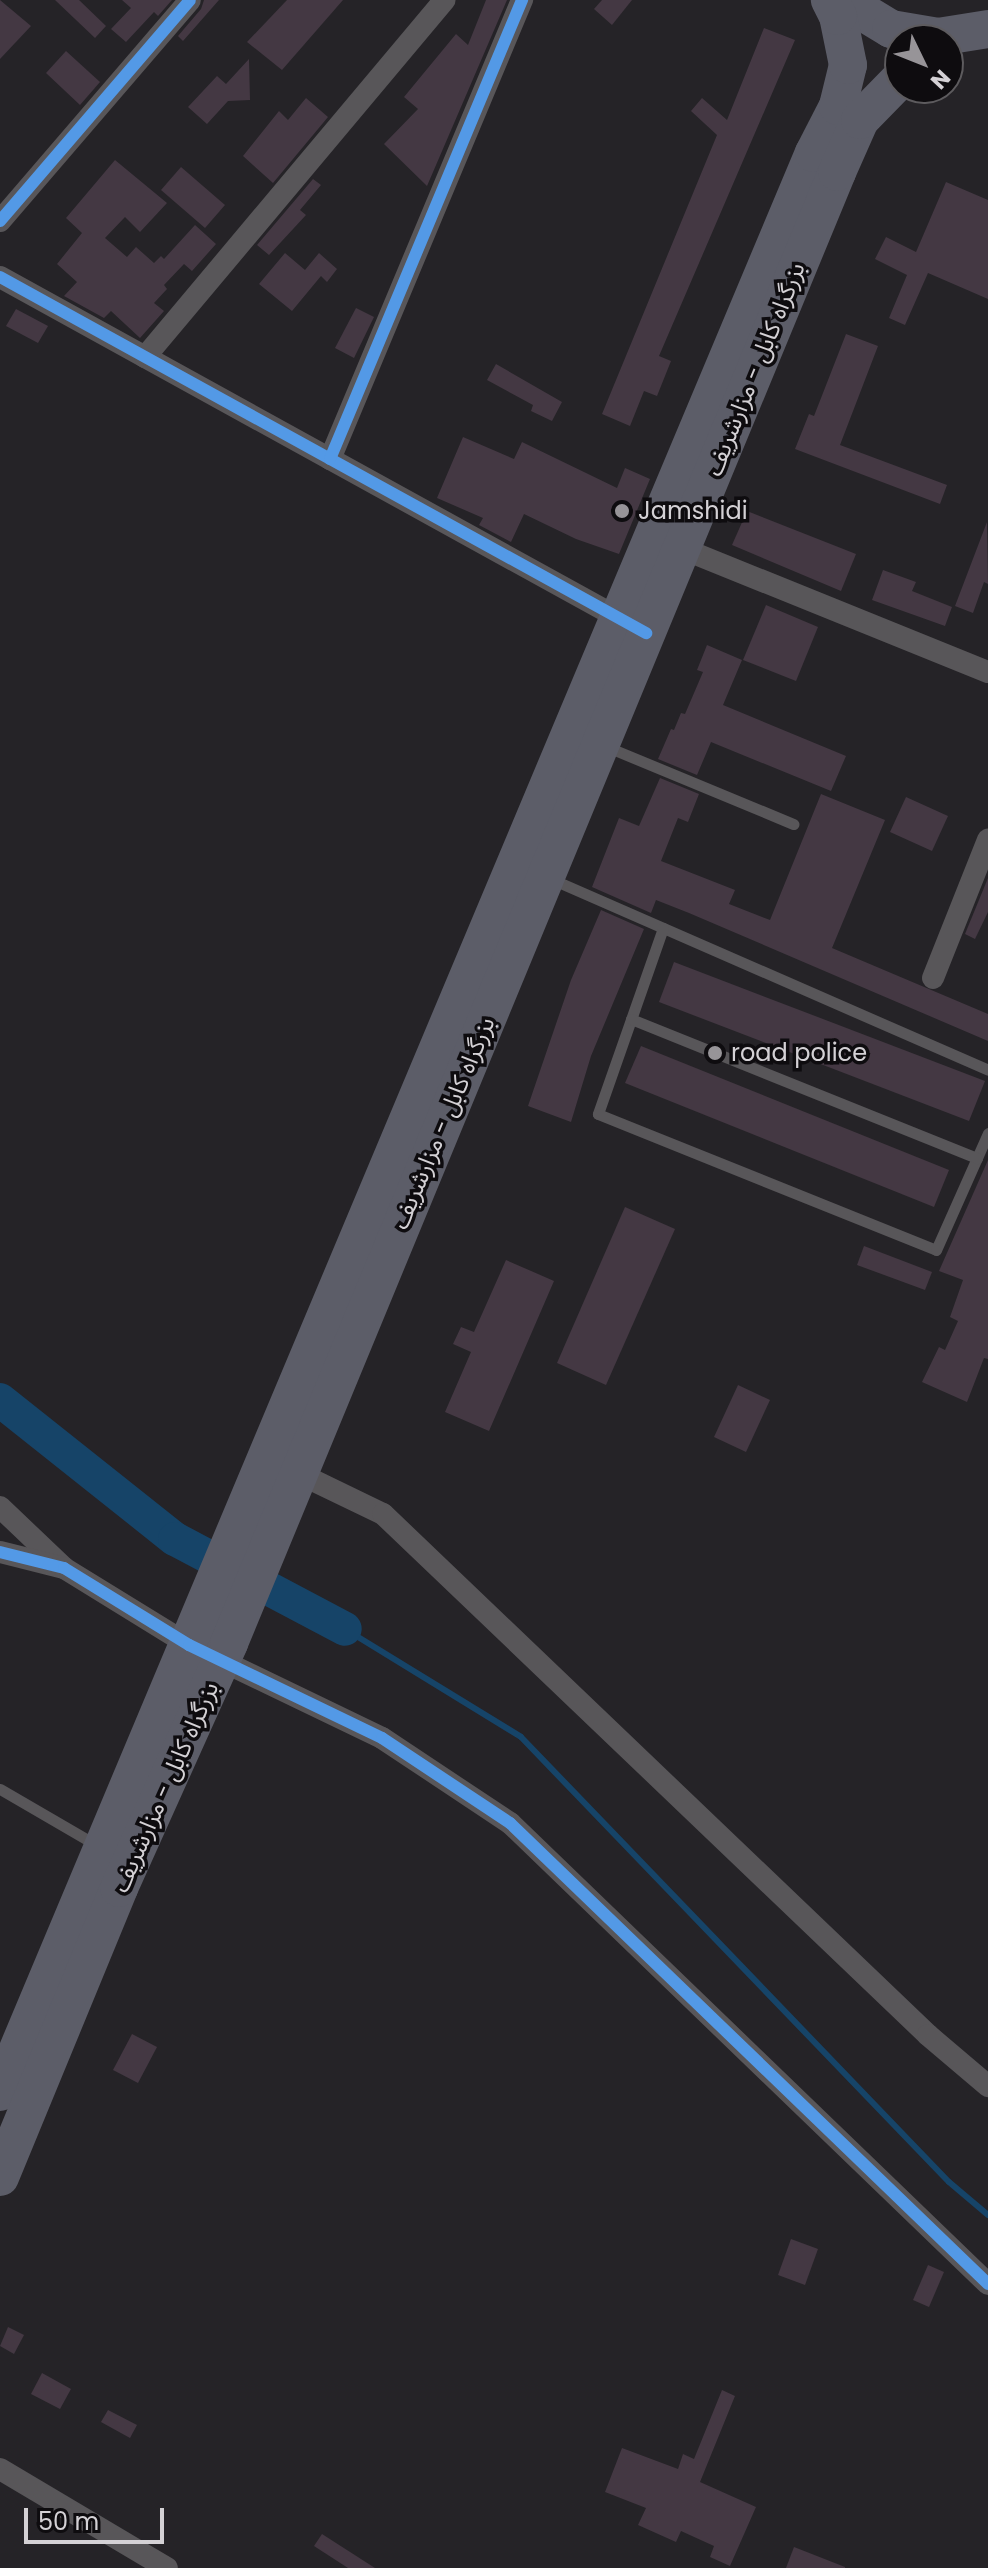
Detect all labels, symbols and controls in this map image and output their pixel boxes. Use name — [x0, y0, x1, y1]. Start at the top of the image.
north arrow — [884, 24, 964, 104]
text: N — [923, 63, 957, 96]
street label: بزرگراه کابل - مزارشریف — [699, 258, 811, 480]
place label: Jamshidi — [638, 497, 748, 525]
marker: Jamshidi — [613, 502, 631, 520]
street label: بزرگراه کابل - مزارشریف — [385, 1013, 501, 1233]
place label: road police — [731, 1039, 867, 1067]
marker: road police — [706, 1044, 724, 1062]
street label: بزرگراه کابل - مزارشریف — [106, 1677, 224, 1897]
scale bar — [28, 2492, 168, 2542]
text: 50 m — [38, 2505, 99, 2538]

